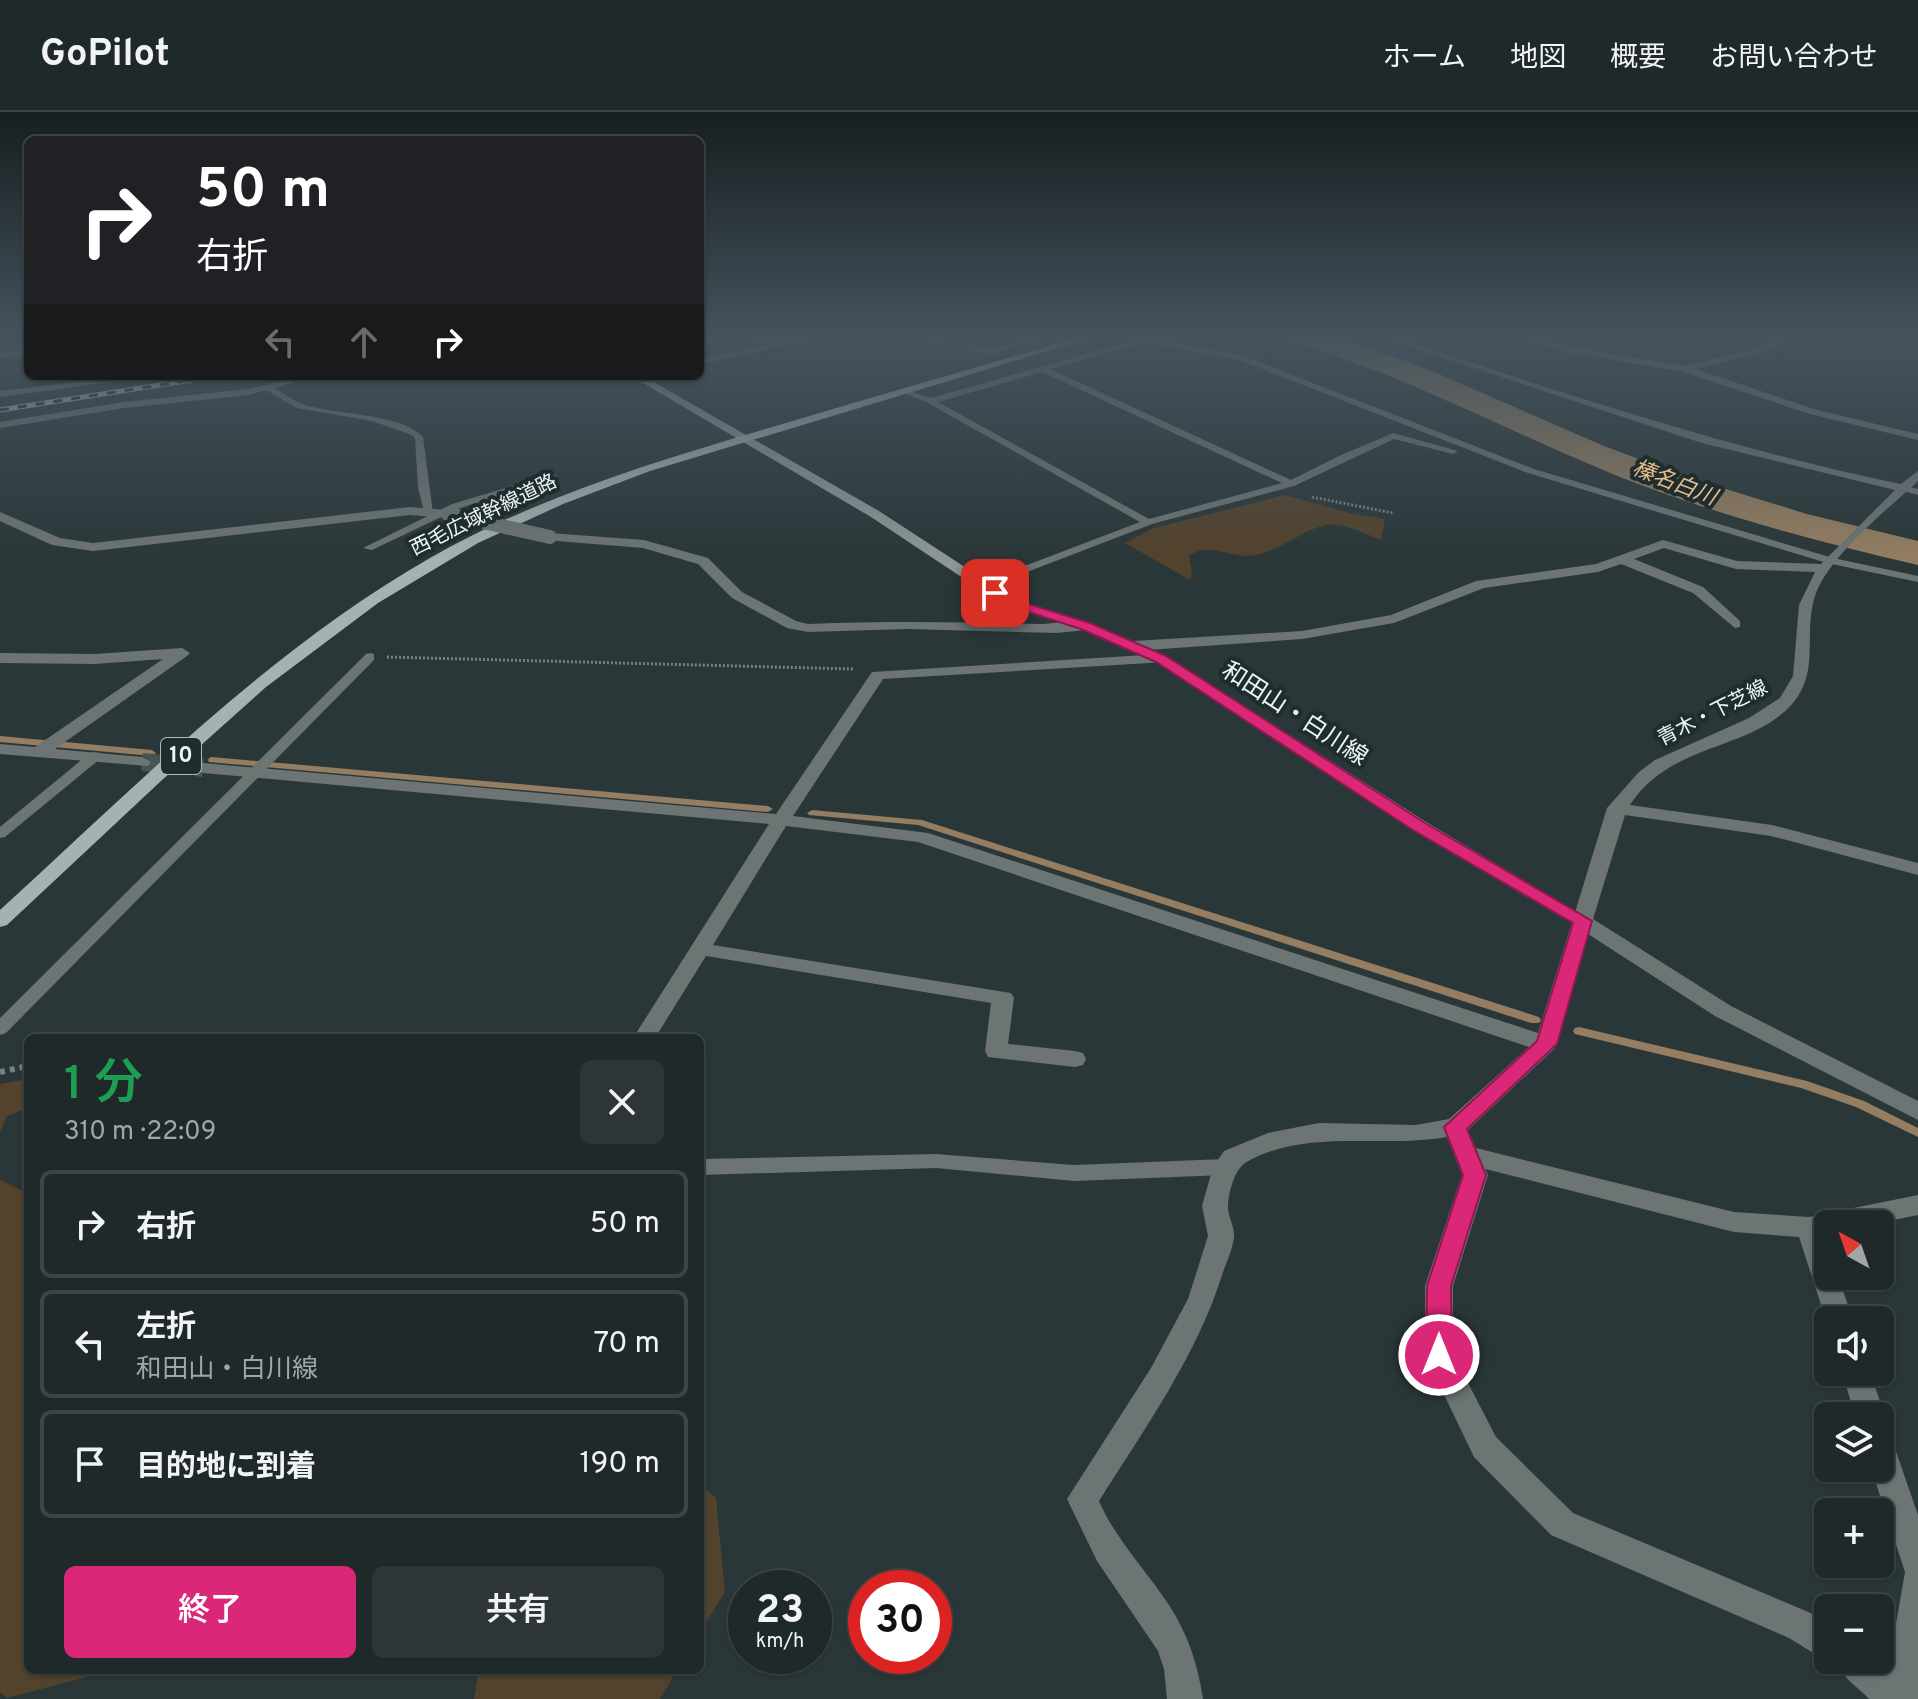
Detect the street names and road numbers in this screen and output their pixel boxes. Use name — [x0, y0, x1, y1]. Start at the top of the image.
street label: 西毛広域幹線道路 — [406, 469, 562, 563]
street label: 和田山・白川線 — [1215, 657, 1373, 773]
street label: 青木・下芝線 — [1654, 675, 1772, 753]
road number: 10 — [161, 738, 201, 774]

